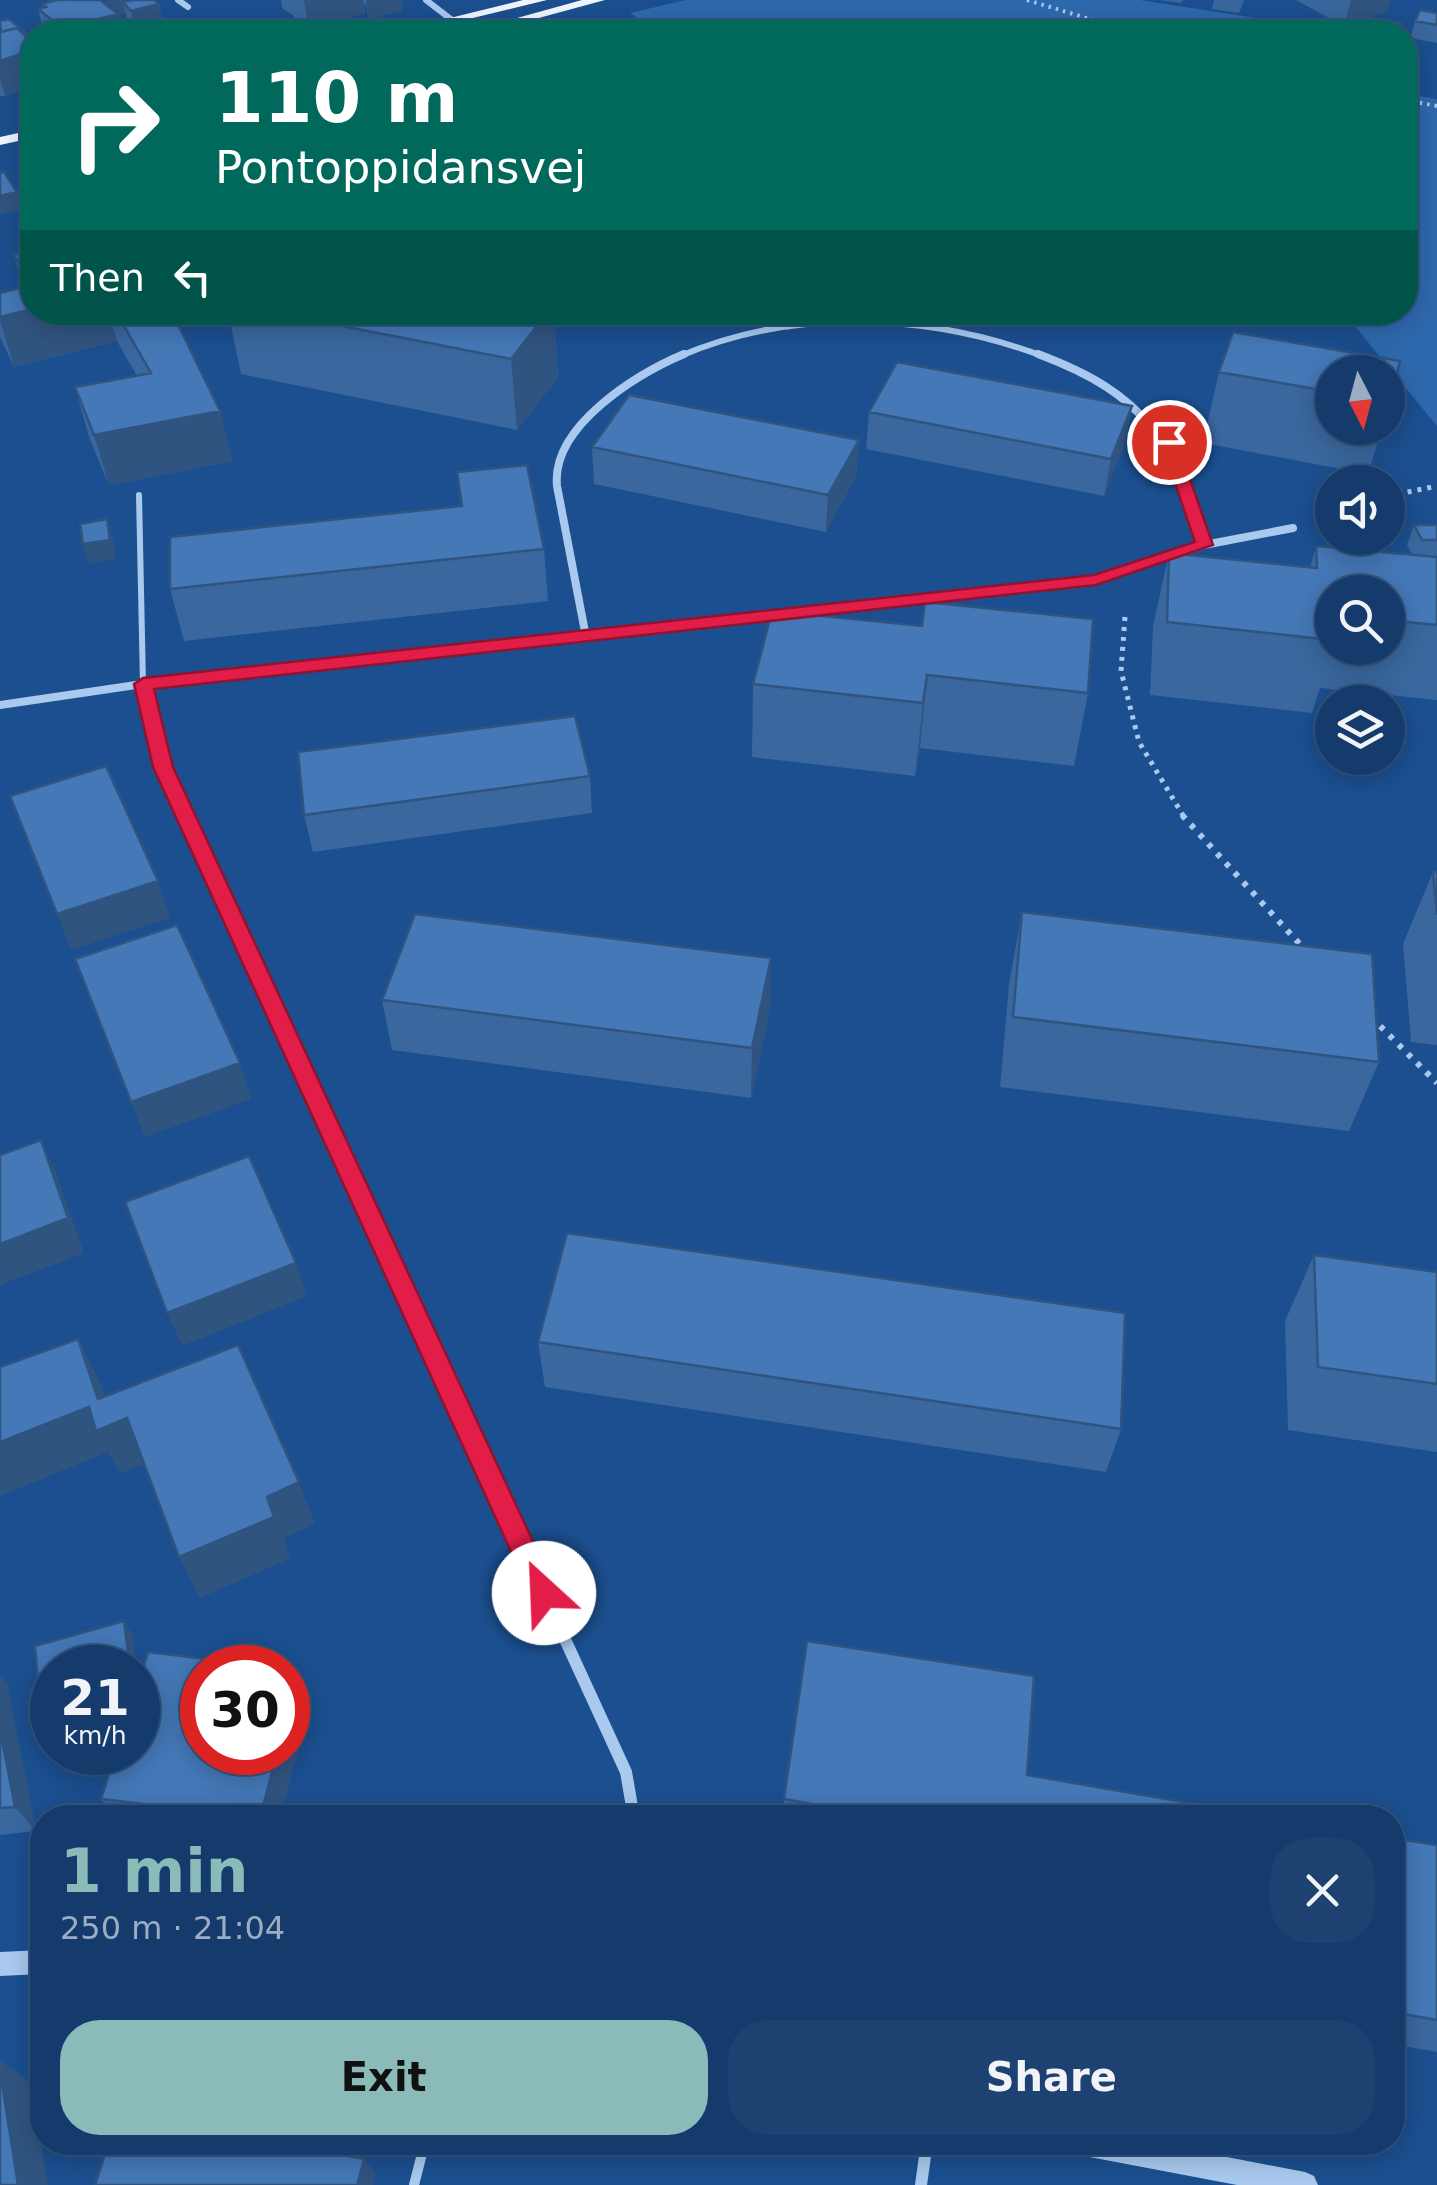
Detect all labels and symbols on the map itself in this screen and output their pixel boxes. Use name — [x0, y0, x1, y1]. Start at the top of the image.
north arrow — [1315, 355, 1405, 445]
pin — [1127, 400, 1212, 485]
position arrow — [492, 1541, 596, 1645]
speed limit sign: 30 — [180, 1645, 310, 1775]

